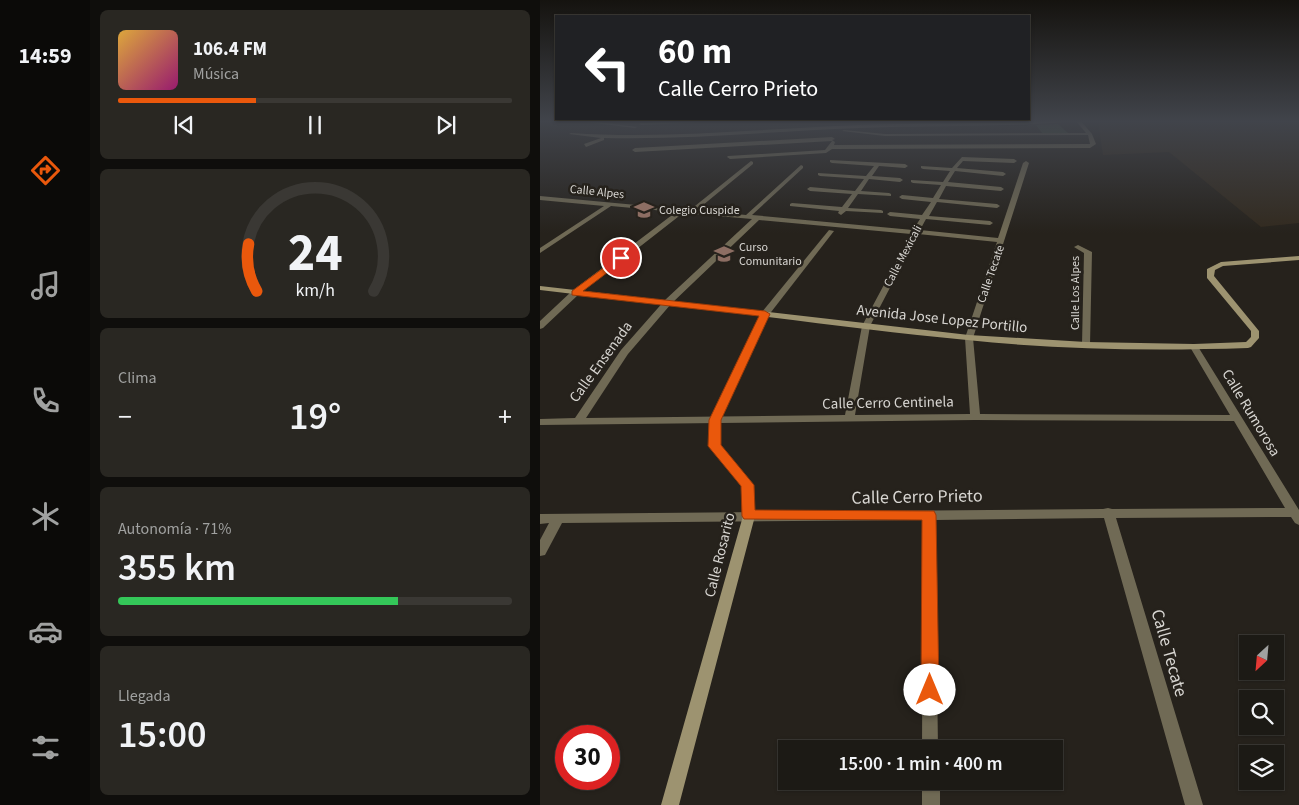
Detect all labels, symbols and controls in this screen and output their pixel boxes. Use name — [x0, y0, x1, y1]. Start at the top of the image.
text: 60 m — [658, 27, 732, 77]
icon: left — [575, 35, 640, 100]
text: 106.4 FM — [193, 36, 267, 63]
text: 14:59 — [18, 40, 72, 72]
text: Música — [193, 63, 239, 85]
text: Calle Cerro Prieto — [658, 73, 818, 105]
icon: previous — [170, 111, 198, 139]
icon: pause — [301, 111, 329, 139]
icon: next — [432, 111, 460, 139]
icon: directions — [28, 153, 63, 188]
street label: Calle Alpes — [569, 181, 625, 203]
school or university icon: Colegio Cuspide — [633, 199, 655, 221]
place label: Colegio Cuspide — [659, 202, 740, 219]
text: 24 — [288, 217, 342, 291]
street label: Calle Mexicali — [880, 222, 926, 290]
pin — [600, 237, 642, 279]
place label: Curso Comunitario — [739, 239, 802, 270]
school or university icon: Curso Comunitario — [713, 243, 735, 265]
street label: Calle Tecate — [973, 243, 1009, 305]
icon: arrive — [607, 244, 635, 272]
street label: Calle Los Alpes — [1067, 256, 1084, 330]
icon: music — [28, 268, 63, 303]
text: km/h — [295, 278, 335, 303]
street label: Avenida Jose Lopez Portillo — [856, 300, 1028, 338]
street label: Calle Ensenada — [564, 317, 638, 407]
street label: Calle Rumorosa — [1217, 365, 1285, 461]
text: Clima — [118, 367, 156, 389]
icon: phone — [28, 383, 63, 418]
text: 19° — [289, 390, 341, 444]
street label: Calle Cerro Centinela — [822, 391, 954, 415]
text: − — [118, 397, 132, 437]
text: + — [498, 397, 512, 437]
street label: Calle Cerro Prieto — [851, 483, 983, 511]
icon: climate — [28, 499, 63, 534]
street label: Calle Rosarito — [699, 511, 741, 599]
text: Autonomía · 71% — [118, 518, 231, 540]
text: 355 km — [118, 541, 236, 595]
street label: Calle Tecate — [1145, 606, 1193, 700]
icon: car — [28, 614, 63, 649]
north arrow — [1239, 635, 1284, 680]
map controls — [1239, 635, 1284, 790]
position arrow — [903, 663, 955, 715]
text: Llegada — [118, 685, 170, 707]
button: search — [1239, 690, 1284, 735]
text: 15:00 — [118, 708, 206, 762]
speed limit sign: 30 — [555, 725, 620, 790]
icon: filters — [28, 730, 63, 765]
button: layers — [1239, 745, 1284, 790]
text: 15:00 · 1 min · 400 m — [838, 751, 1003, 778]

